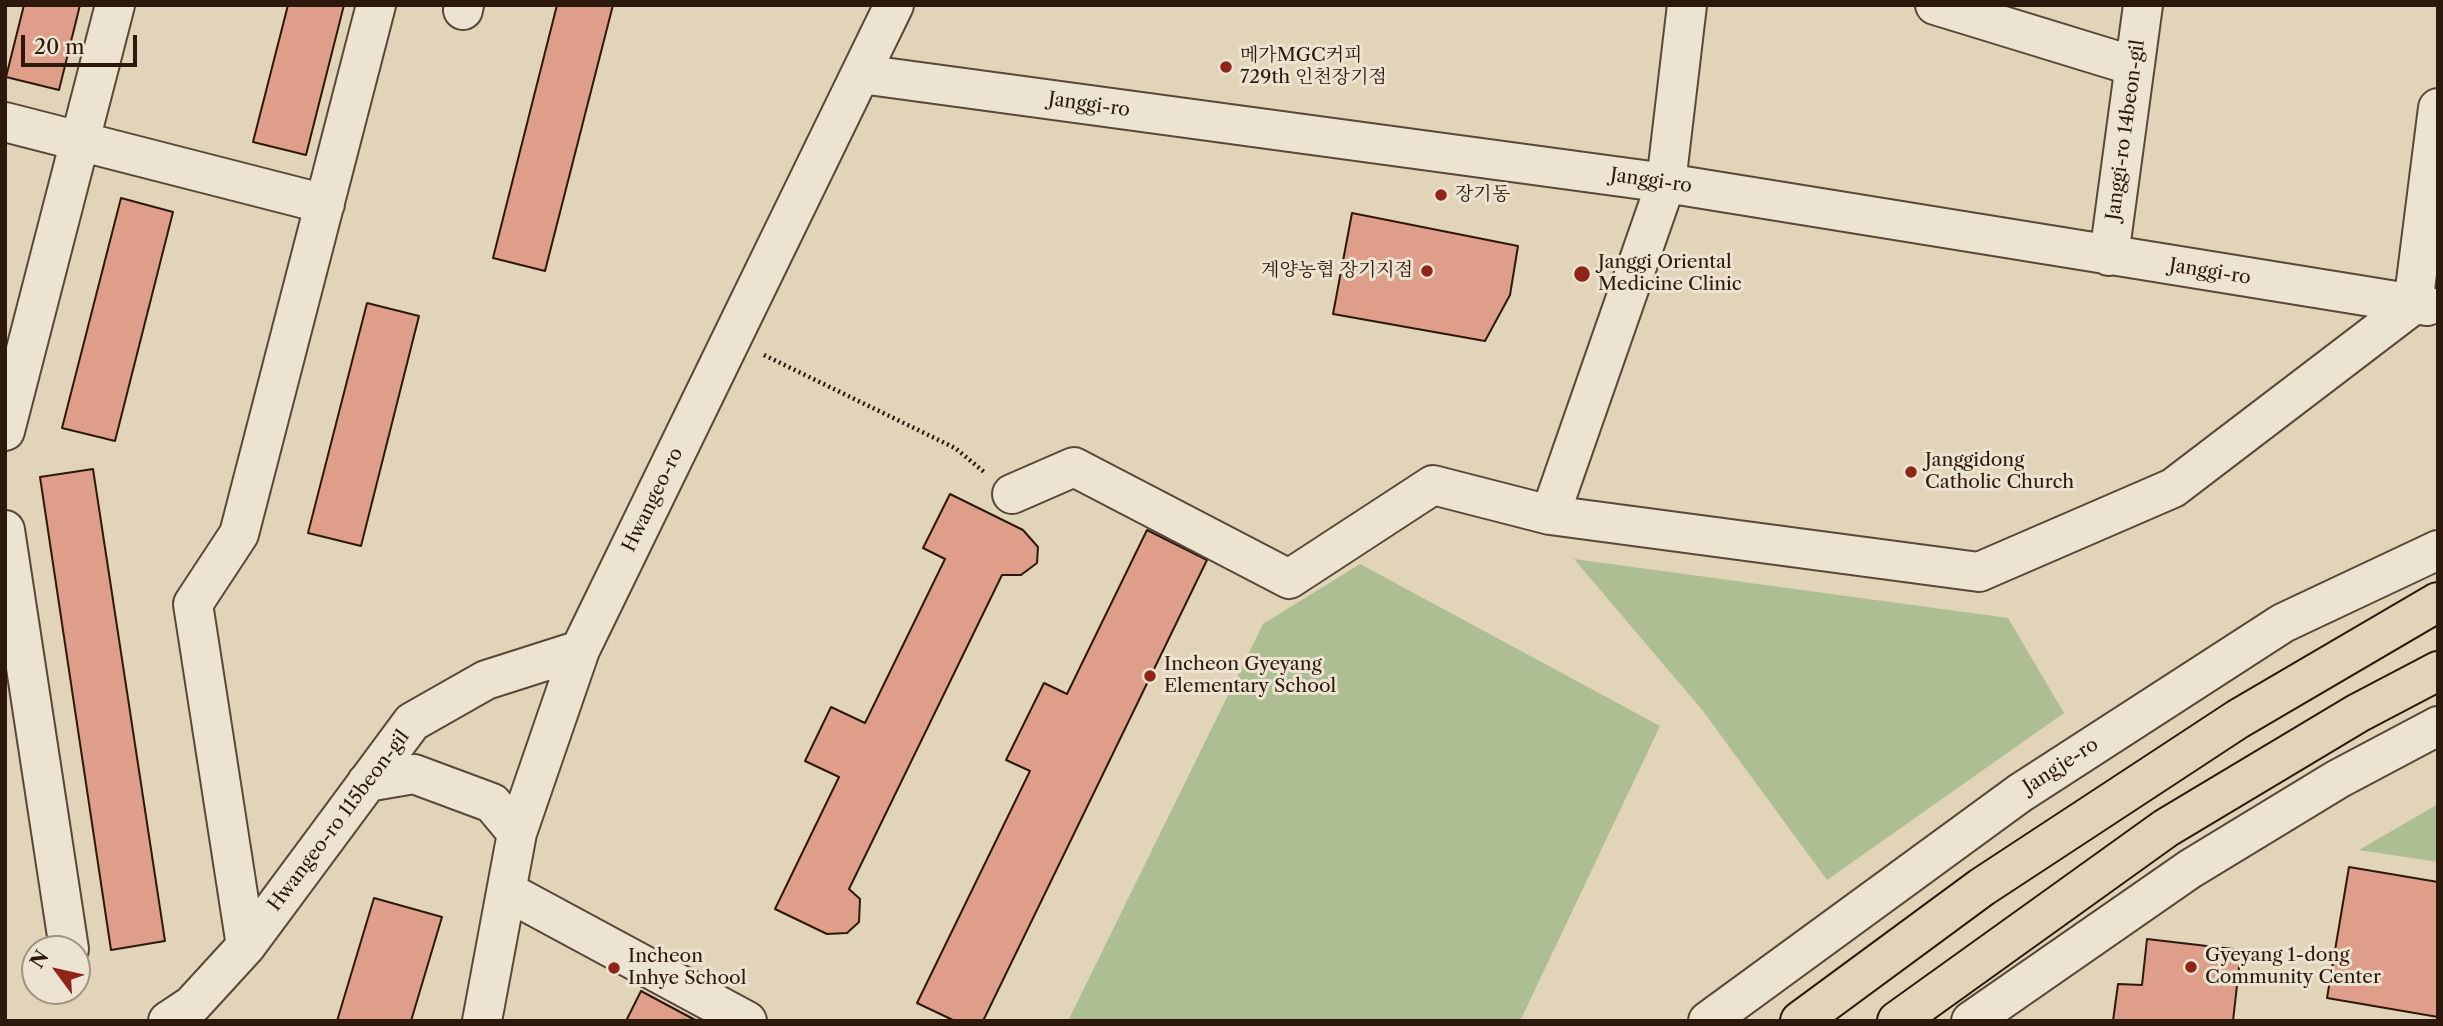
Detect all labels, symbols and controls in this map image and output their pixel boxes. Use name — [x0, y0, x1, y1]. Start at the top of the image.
scale bar — [24, 21, 140, 65]
text: 20 m — [34, 34, 85, 59]
street label: Janggi-ro 14beon-gil — [2102, 38, 2150, 222]
place label: 메가MGC커피 729th 인천장기점 — [1240, 45, 1387, 89]
marker: 메가MGC커피 729th 인천장기점 — [1218, 59, 1234, 75]
street label: Janggi-ro — [1047, 88, 1131, 122]
street label: Janggi-ro — [1609, 164, 1693, 198]
place label: 장기동 — [1455, 184, 1510, 206]
marker: 장기동 — [1433, 187, 1449, 203]
place label: Janggi Oriental Medicine Clinic — [1598, 252, 1742, 296]
street label: Janggi-ro — [2168, 254, 2252, 290]
place label: 계양농협 장기지점 — [1261, 260, 1413, 282]
marker: 계양농협 장기지점 — [1419, 263, 1435, 279]
marker: Janggi Oriental Medicine Clinic — [1572, 264, 1592, 284]
street label: Hwangeo-ro — [618, 444, 688, 556]
place label: Janggidong Catholic Church — [1925, 450, 2074, 494]
marker: Janggidong Catholic Church — [1903, 464, 1919, 480]
place label: Incheon Gyeyang Elementary School — [1164, 654, 1336, 698]
marker: Incheon Gyeyang Elementary School — [1142, 668, 1158, 684]
street label: Hwangeo-ro 115beon-gil — [264, 726, 414, 916]
street label: Jangje-ro — [2019, 733, 2103, 799]
north arrow — [21, 935, 91, 1005]
place label: Gyeyang 1-dong Community Center — [2205, 945, 2381, 989]
text: N — [25, 946, 54, 973]
place label: Incheon Inhye School — [628, 946, 746, 990]
marker: Gyeyang 1-dong Community Center — [2183, 959, 2199, 975]
marker: Incheon Inhye School — [606, 960, 622, 976]

